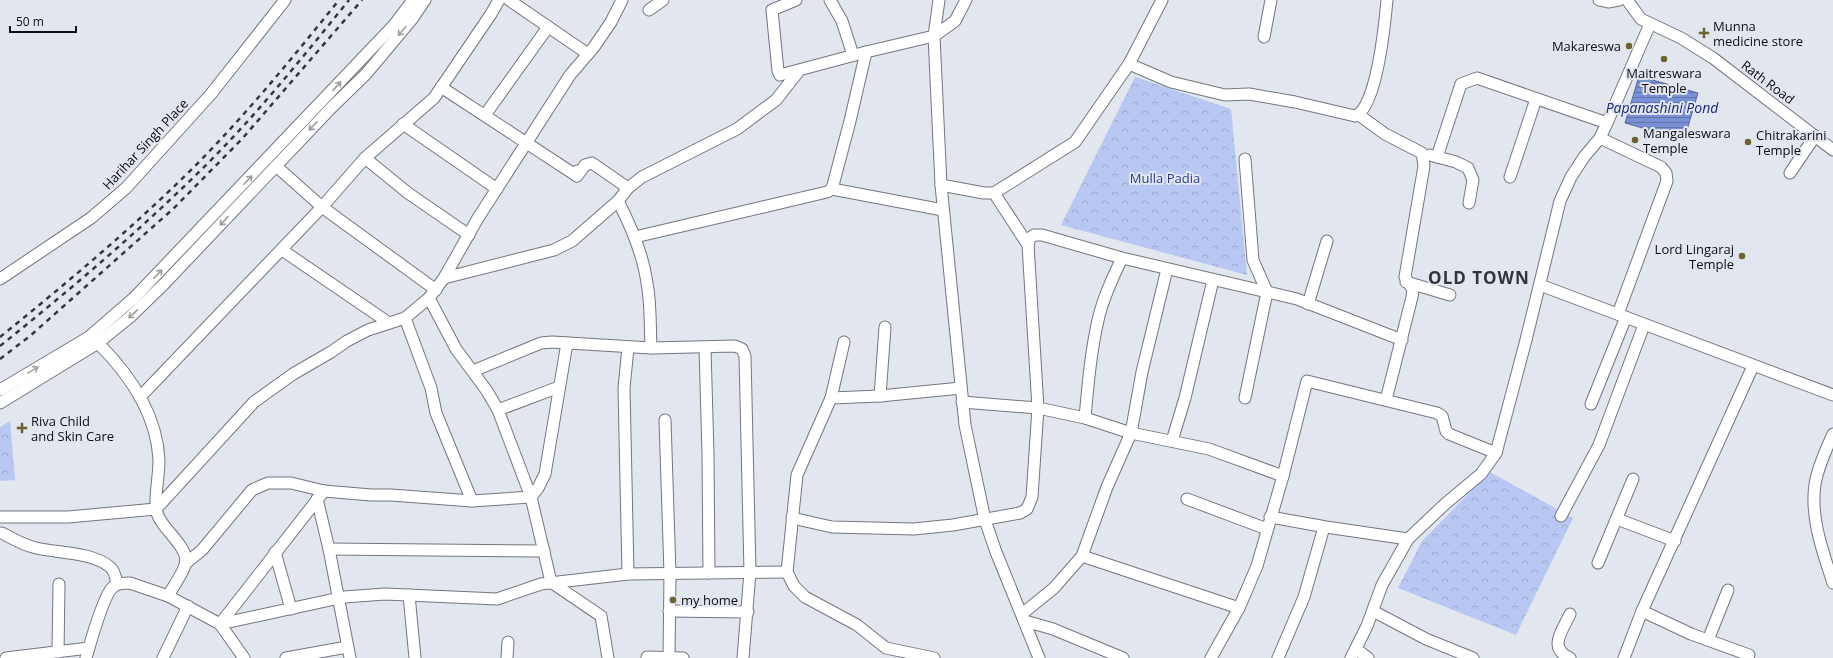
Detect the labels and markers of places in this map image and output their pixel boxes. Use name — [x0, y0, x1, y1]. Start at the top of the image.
place label: Munna medicine store — [1713, 17, 1803, 50]
marker: Munna medicine store — [1698, 27, 1710, 39]
place label: Makareswa — [1552, 37, 1621, 55]
marker: Makareswa — [1624, 41, 1634, 51]
marker: Maitreswara Temple — [1659, 54, 1669, 64]
place label: Maitreswara Temple — [1626, 64, 1702, 97]
place label: Mangaleswara Temple — [1643, 124, 1731, 157]
place label: Chitrakarini Temple — [1756, 126, 1827, 159]
marker: Mangaleswara Temple — [1630, 135, 1640, 145]
marker: Chitrakarini Temple — [1743, 137, 1753, 147]
place label: Lord Lingaraj Temple — [1655, 240, 1734, 273]
marker: Lord Lingaraj Temple — [1737, 251, 1747, 261]
place label: Riva Child and Skin Care — [31, 412, 114, 445]
marker: Riva Child and Skin Care — [16, 422, 28, 434]
place label: my home — [681, 591, 738, 609]
marker: my home — [668, 595, 678, 605]

